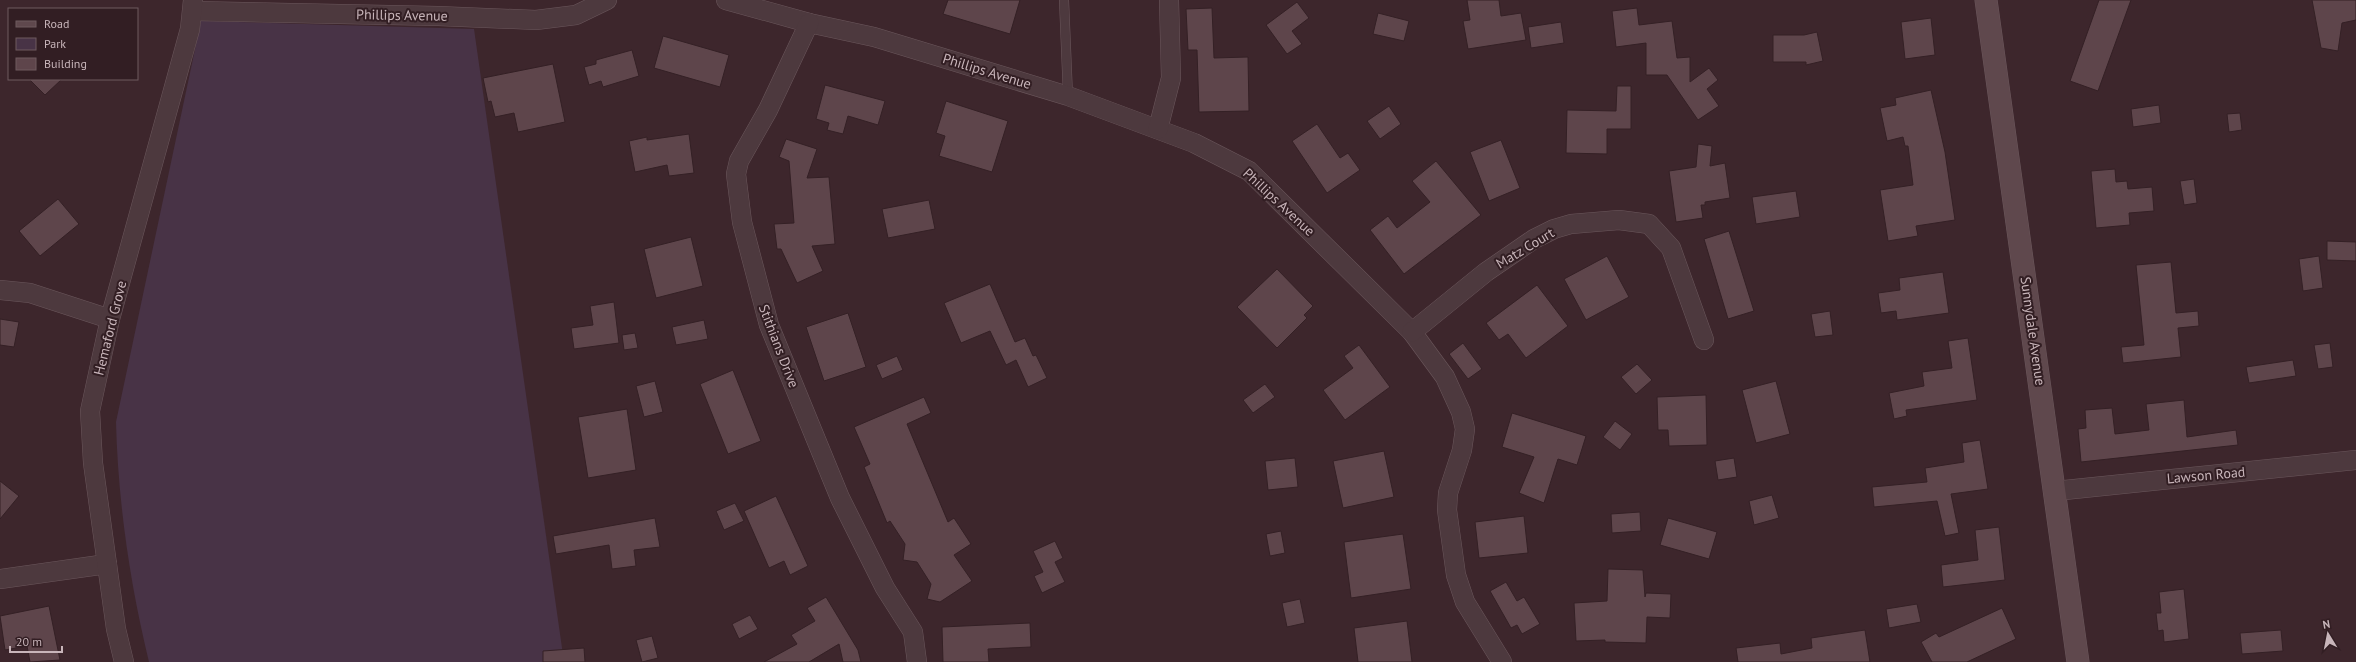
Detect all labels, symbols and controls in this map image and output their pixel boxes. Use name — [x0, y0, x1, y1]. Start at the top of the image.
street label: Phillips Avenue — [356, 5, 448, 25]
legend — [8, 8, 138, 80]
text: Road — [44, 16, 69, 31]
text: Park — [44, 36, 66, 51]
street label: Phillips Avenue — [941, 49, 1033, 93]
text: Building — [44, 56, 87, 71]
street label: Phillips Avenue — [1239, 164, 1319, 240]
street label: Matz Court — [1493, 223, 1558, 272]
street label: Sunnydale Avenue — [2016, 276, 2050, 386]
street label: Hemaford Grove — [90, 279, 130, 377]
street label: Stithians Drive — [755, 302, 803, 390]
street label: Lawson Road — [2166, 463, 2246, 487]
north arrow — [2308, 614, 2348, 654]
text: N — [2321, 617, 2331, 632]
scale bar — [10, 628, 62, 654]
text: 20 m — [16, 634, 42, 649]

